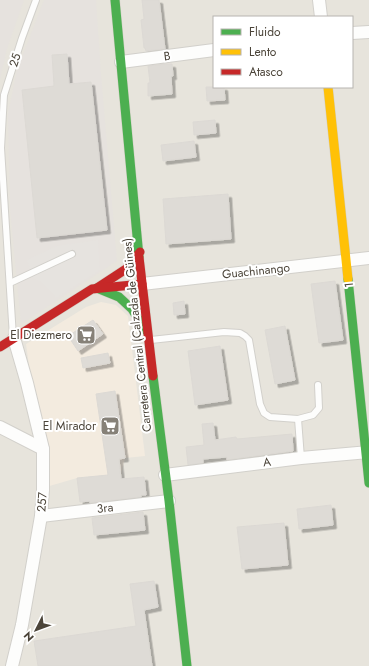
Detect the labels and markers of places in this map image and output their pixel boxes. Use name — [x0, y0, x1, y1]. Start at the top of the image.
supermarket icon: El Diezmero — [75, 324, 97, 346]
place label: El Diezmero — [10, 326, 72, 344]
supermarket icon: El Mirador — [99, 415, 121, 437]
place label: El Mirador — [43, 417, 97, 435]

